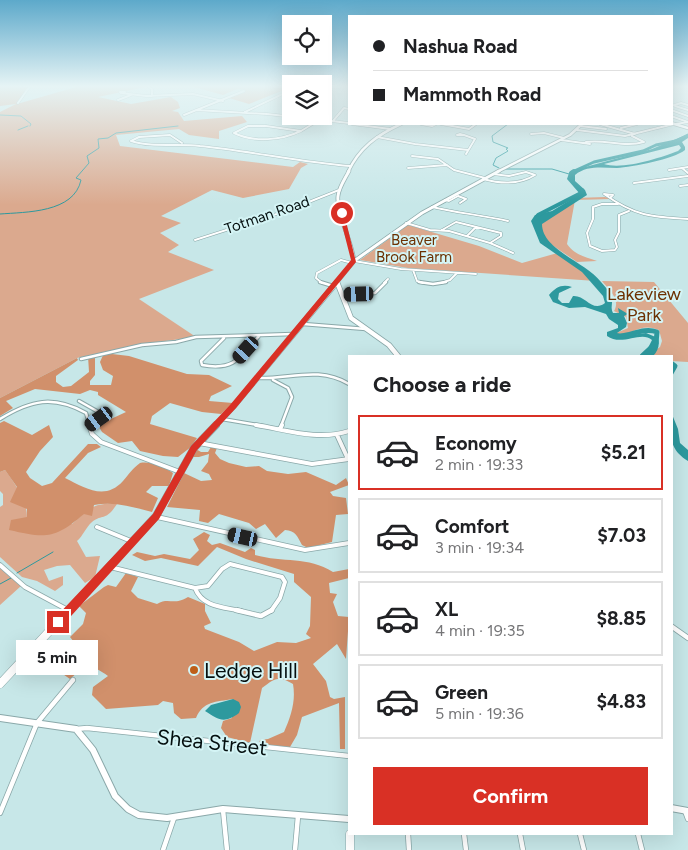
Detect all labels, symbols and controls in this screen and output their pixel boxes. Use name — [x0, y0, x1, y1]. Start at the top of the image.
map controls — [282, 15, 332, 125]
button: locate — [282, 15, 332, 65]
text: Nashua Road — [403, 35, 518, 58]
button: layers — [282, 75, 332, 125]
text: Mammoth Road — [403, 83, 541, 106]
street label: Totman Road — [222, 192, 312, 238]
route start — [331, 202, 353, 224]
park label: Beaver Brook Farm — [376, 231, 452, 266]
park label: Lakeview Park — [607, 283, 681, 326]
car — [343, 286, 374, 302]
car — [230, 334, 261, 366]
text: Choose a ride — [373, 371, 511, 398]
car — [82, 404, 115, 434]
icon: car — [375, 430, 420, 475]
text: Economy — [435, 432, 517, 455]
text: $5.21 — [601, 441, 646, 464]
text: 2 min · 19:33 — [435, 455, 523, 474]
icon: car — [375, 513, 420, 558]
text: Comfort — [435, 515, 510, 538]
text: $7.03 — [597, 524, 646, 547]
car — [226, 526, 259, 548]
text: 3 min · 19:34 — [435, 538, 524, 557]
icon: car — [375, 596, 420, 641]
text: XL — [435, 598, 458, 621]
text: $8.85 — [596, 607, 646, 630]
route end — [47, 611, 69, 633]
text: 4 min · 19:35 — [435, 621, 525, 640]
callout: 5 min — [17, 640, 99, 674]
text: 5 min — [37, 648, 77, 667]
place label: Ledge Hill — [204, 658, 298, 683]
marker: Ledge Hill — [188, 664, 200, 676]
icon: car — [375, 679, 420, 724]
text: Green — [435, 681, 488, 704]
text: $4.83 — [597, 690, 646, 713]
text: 5 min · 19:36 — [435, 704, 524, 723]
street label: Shea Street — [156, 724, 268, 760]
button: Confirm — [373, 767, 648, 825]

